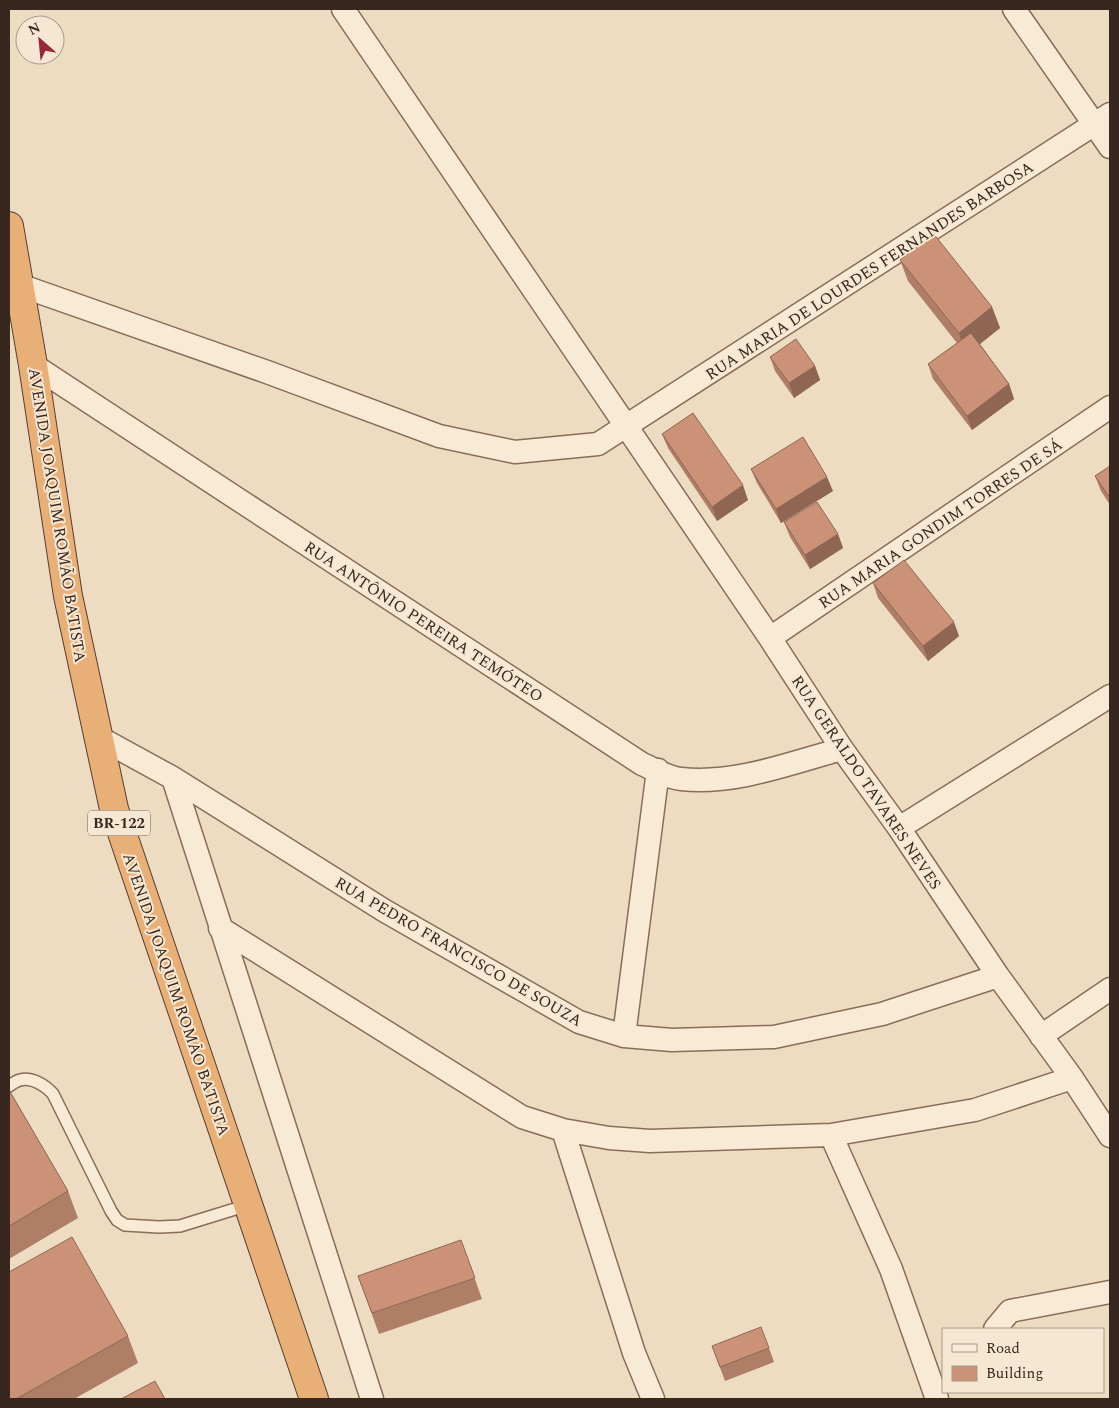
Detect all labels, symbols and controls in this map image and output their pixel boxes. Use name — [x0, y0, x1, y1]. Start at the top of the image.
north arrow — [15, 15, 65, 65]
text: N — [24, 17, 44, 41]
street label: RUA MARIA DE LOURDES FERNANDES BARBOSA — [701, 155, 1038, 386]
street label: AVENIDA JOAQUIM ROMÃO BATISTA — [22, 366, 92, 664]
street label: RUA MARIA GONDIM TORRES DE SÁ — [814, 433, 1067, 615]
street label: RUA ANTÔNIO PEREIRA TEMÓTEO — [299, 535, 548, 708]
street label: RUA GERALDO TAVARES NEVES — [785, 671, 947, 895]
road number: BR-122 — [88, 810, 150, 836]
street label: AVENIDA JOAQUIM ROMÃO BATISTA — [116, 850, 236, 1139]
street label: RUA PEDRO FRANCISCO DE SOUZA — [330, 871, 587, 1033]
legend — [942, 1328, 1104, 1393]
text: Road — [986, 1337, 1020, 1360]
text: Building — [986, 1362, 1043, 1385]

